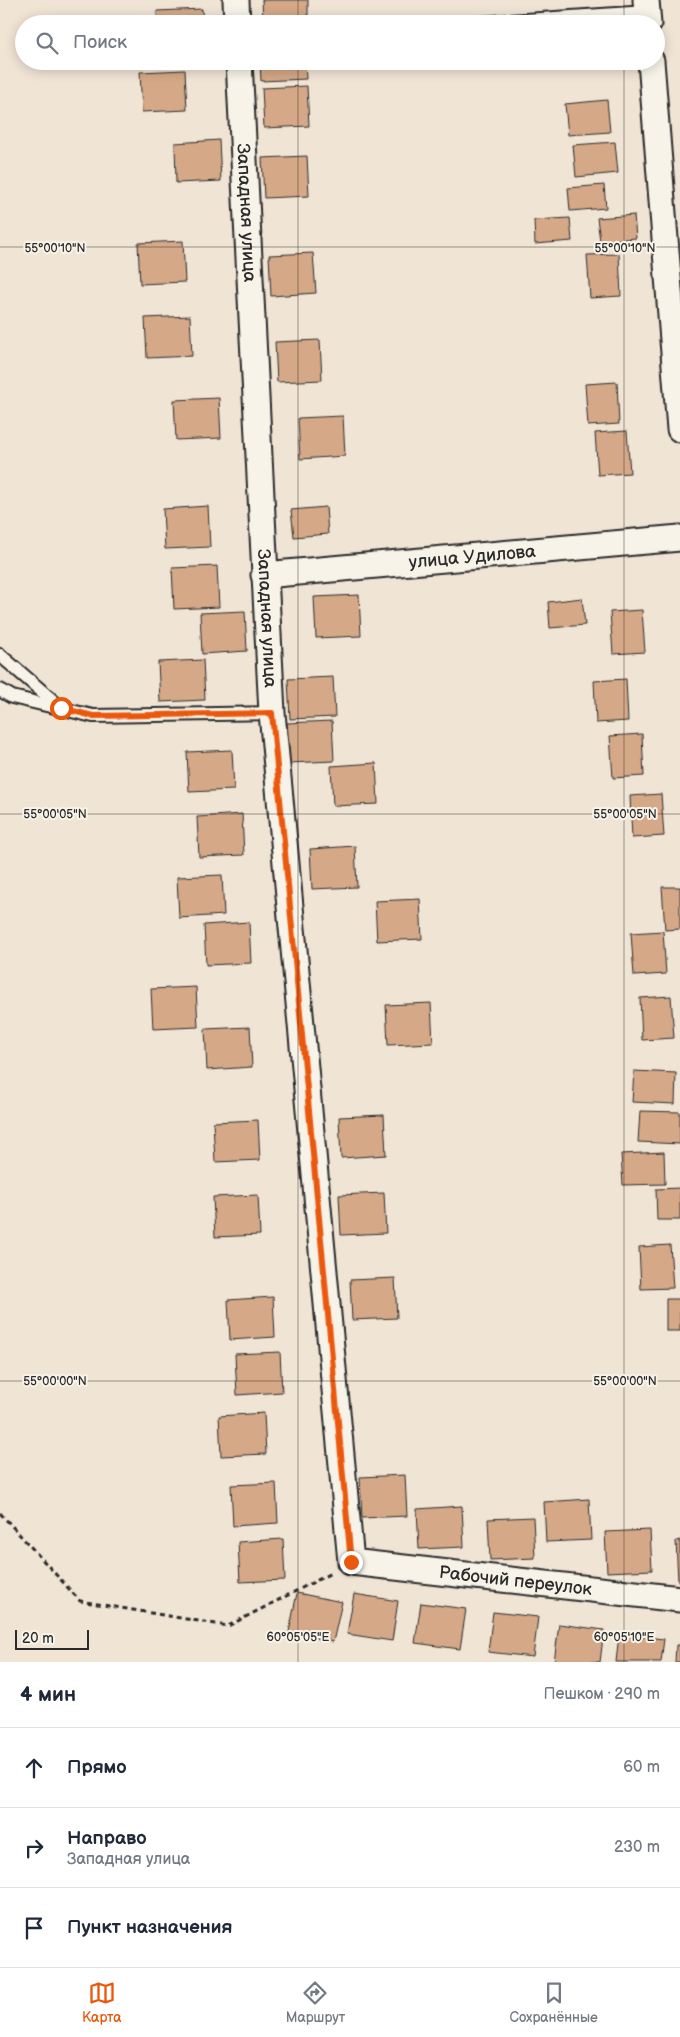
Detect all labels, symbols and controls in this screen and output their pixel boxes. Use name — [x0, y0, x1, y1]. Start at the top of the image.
search box — [15, 15, 665, 70]
icon: search — [33, 29, 61, 57]
text: Поиск — [73, 31, 127, 54]
street label: Западная улица — [233, 143, 261, 283]
text: 55°00'10"N — [24, 241, 86, 256]
text: 55°00'10"N — [594, 241, 656, 256]
street label: улица Удилова — [408, 540, 537, 573]
street label: Западная улица — [253, 548, 281, 688]
route start — [50, 697, 73, 720]
text: 55°00'05"N — [23, 807, 87, 822]
text: 55°00'05"N — [593, 807, 657, 822]
text: 55°00'00"N — [23, 1374, 87, 1389]
text: 55°00'00"N — [593, 1374, 657, 1389]
route end — [340, 1551, 363, 1574]
street label: Рабочий переулок — [438, 1561, 594, 1600]
scale bar — [15, 1627, 89, 1650]
text: 20 m — [22, 1630, 54, 1647]
text: 60°05'05"E — [267, 1630, 330, 1645]
text: 60°05'10"E — [594, 1630, 654, 1645]
text: 4 мин — [20, 1682, 76, 1707]
text: Пешком · 290 m — [544, 1685, 660, 1704]
icon: ahead — [20, 1754, 48, 1782]
text: Прямо — [67, 1756, 127, 1779]
text: 60 m — [623, 1758, 660, 1777]
text: Направо — [67, 1827, 147, 1850]
icon: right — [20, 1834, 48, 1862]
text: 230 m — [614, 1838, 660, 1857]
text: Западная улица — [67, 1850, 190, 1869]
icon: arrive — [20, 1914, 48, 1942]
text: Пункт назначения — [67, 1916, 232, 1939]
tab: Карта — [82, 1979, 122, 2026]
tab: Маршрут — [286, 1979, 345, 2026]
tab: Сохранённые — [509, 1979, 598, 2026]

